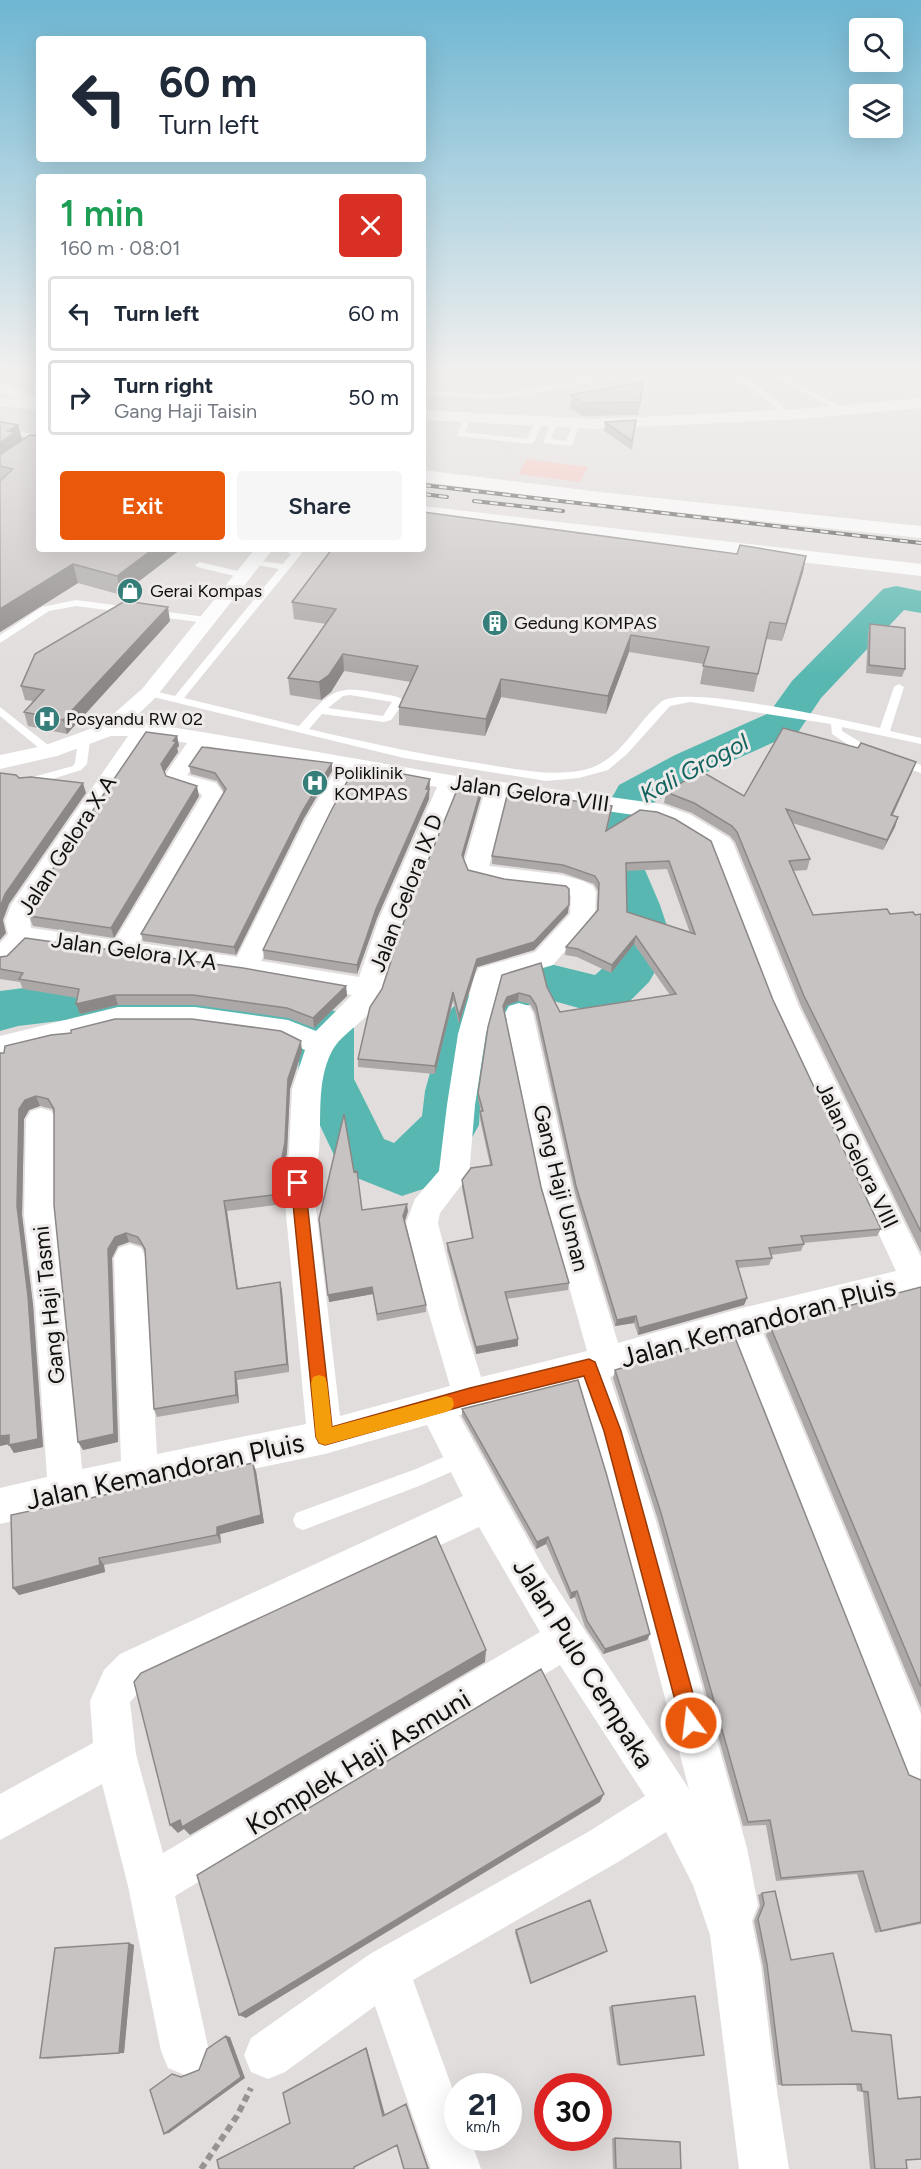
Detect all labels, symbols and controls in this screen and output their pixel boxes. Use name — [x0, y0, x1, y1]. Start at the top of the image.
map controls — [849, 18, 903, 138]
button: search — [849, 18, 903, 72]
text: 60 m — [159, 57, 257, 108]
icon: left — [60, 60, 138, 138]
button: layers — [849, 84, 903, 138]
text: Turn left — [159, 108, 259, 141]
text: 1 min — [60, 192, 144, 235]
button: close — [339, 194, 402, 257]
text: 160 m · 08:01 — [60, 236, 181, 260]
icon: left — [63, 297, 96, 330]
text: Turn left — [114, 300, 200, 327]
text: 60 m — [348, 300, 399, 327]
text: Turn right — [114, 372, 213, 399]
icon: right — [63, 381, 96, 414]
text: 50 m — [348, 384, 399, 411]
text: Gang Haji Taisin — [114, 399, 257, 423]
button: Exit — [60, 471, 225, 540]
button: Share — [237, 471, 402, 540]
shop icon: Gerai Kompas — [115, 576, 145, 606]
place label: Gerai Kompas — [150, 580, 262, 602]
building icon: Gedung KOMPAS — [480, 608, 510, 638]
place label: Gedung KOMPAS — [514, 612, 657, 634]
hospital icon: Posyandu RW 02 — [32, 704, 62, 734]
place label: Posyandu RW 02 — [66, 708, 203, 730]
water label: Kali Grogol — [635, 727, 754, 809]
place label: Poliklinik KOMPAS — [334, 762, 408, 805]
hospital icon: Poliklinik KOMPAS — [300, 768, 330, 798]
street label: Jalan Gelora VIII — [449, 769, 611, 817]
street label: Jalan Gelora X A — [12, 770, 122, 920]
street label: Jalan Gelora IX D — [364, 810, 448, 976]
street label: Jalan Gelora IX A — [50, 926, 218, 976]
street label: Jalan Gelora VIII — [810, 1077, 904, 1233]
street label: Gang Haji Usman — [527, 1102, 595, 1274]
pin — [272, 1157, 323, 1208]
icon: arrive — [281, 1166, 314, 1199]
street label: Gang Haji Tasmi — [27, 1225, 71, 1385]
street label: Jalan Kemandoran Pluis — [617, 1269, 899, 1375]
street label: Jalan Kemandoran Pluis — [23, 1425, 307, 1517]
street label: Jalan Pulo Cempaka — [506, 1552, 662, 1774]
street label: Komplek Haji Asmuni — [240, 1682, 476, 1842]
position arrow — [659, 1691, 723, 1755]
speed limit sign: 30 — [534, 2073, 612, 2151]
text: 21 — [468, 2086, 498, 2123]
text: km/h — [466, 2118, 500, 2136]

